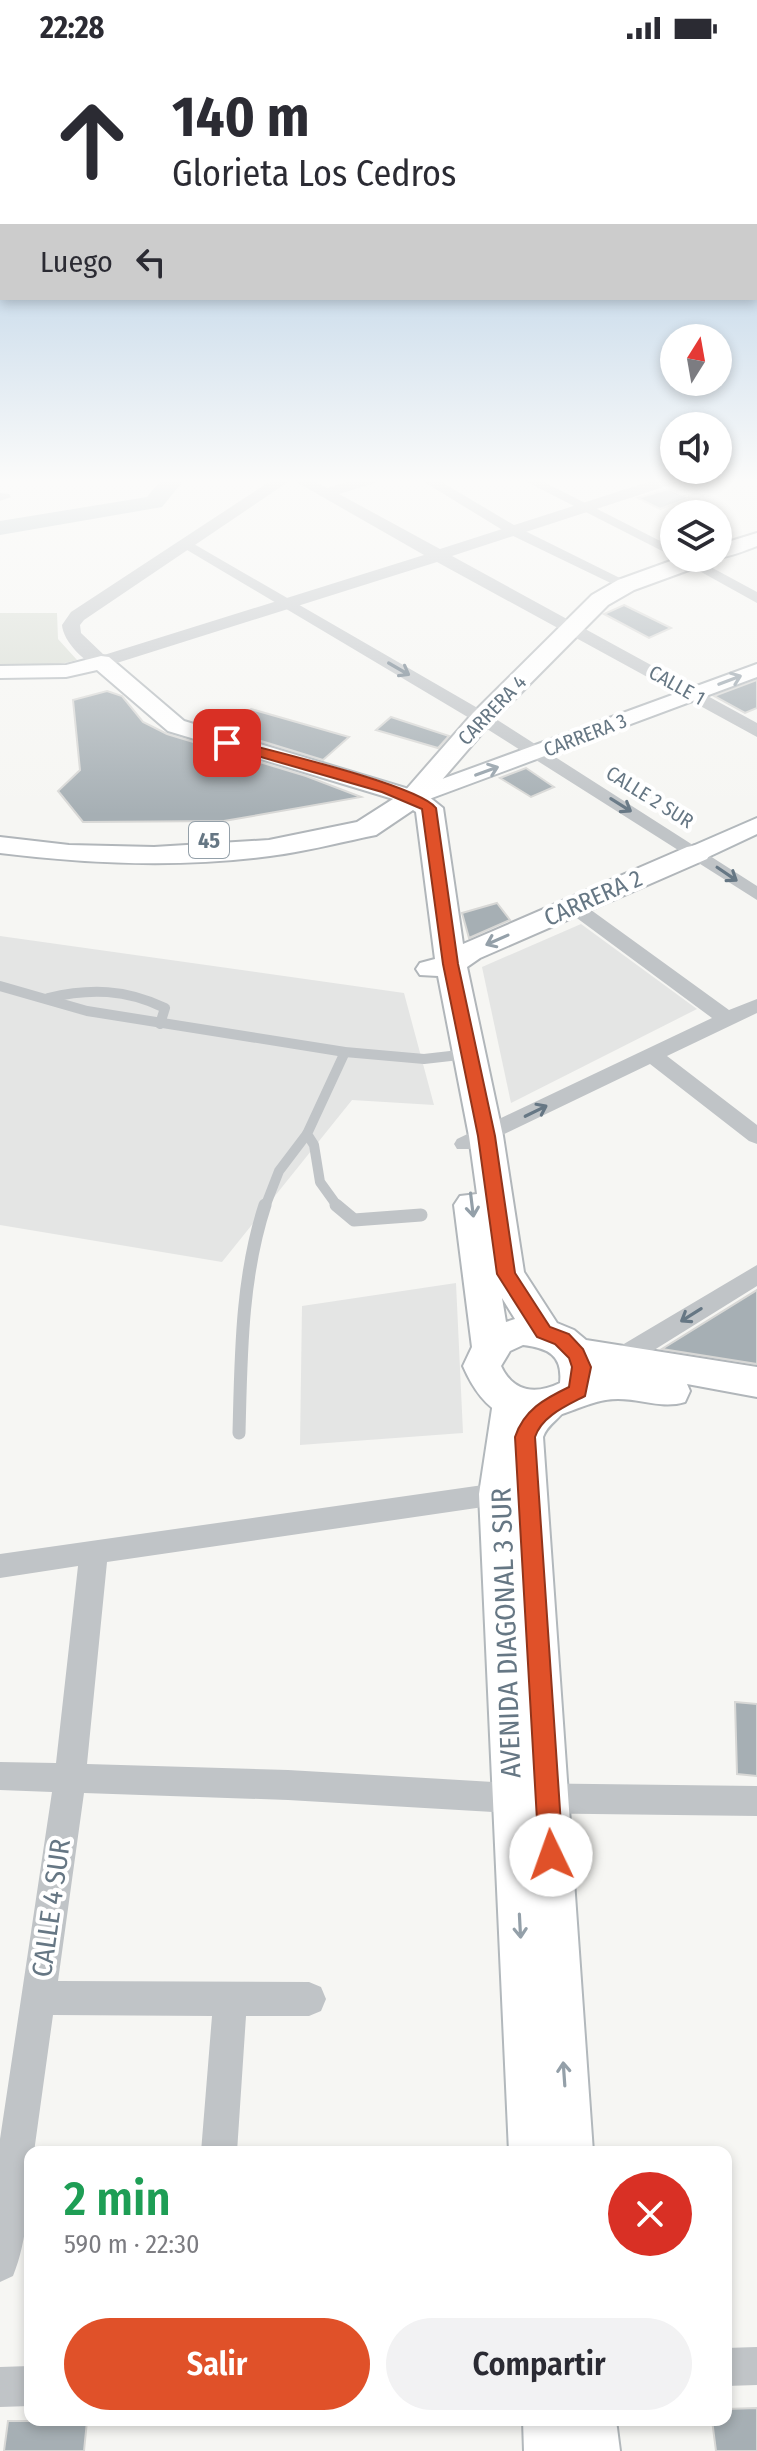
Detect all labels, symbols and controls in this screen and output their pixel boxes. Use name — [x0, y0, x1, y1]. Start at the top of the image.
text: 22:28 — [40, 10, 104, 46]
text: 140 m — [172, 84, 309, 151]
icon: ahead — [40, 88, 144, 192]
text: Glorieta Los Cedros — [172, 152, 456, 196]
icon: left — [129, 240, 173, 284]
text: Luego — [40, 244, 113, 280]
north arrow — [660, 324, 732, 396]
map controls — [660, 324, 732, 572]
button: sound — [660, 412, 732, 484]
button: layers — [660, 500, 732, 572]
street label: CALLE 1 — [645, 660, 709, 710]
one-way arrow — [387, 661, 410, 677]
street label: CARRERA 4 — [453, 670, 531, 750]
one-way arrow — [717, 672, 742, 686]
street label: CARRERA 3 — [540, 708, 630, 762]
pin — [193, 709, 261, 777]
icon: arrive — [205, 721, 249, 765]
street label: CALLE 2 SUR — [602, 761, 698, 833]
one-way arrow — [474, 763, 499, 778]
one-way arrow — [609, 797, 631, 813]
road number: 45 — [189, 822, 229, 858]
street label: CARRERA 2 — [540, 864, 646, 932]
one-way arrow — [715, 865, 737, 882]
one-way arrow — [485, 933, 509, 948]
one-way arrow — [523, 1103, 547, 1118]
one-way arrow — [464, 1191, 479, 1218]
one-way arrow — [680, 1308, 703, 1324]
street label: AVENIDA DIAGONAL 3 SUR — [484, 1487, 528, 1779]
position arrow — [509, 1813, 593, 1897]
street label: CALLE 4 SUR — [25, 1837, 77, 1979]
one-way arrow — [513, 1912, 528, 1939]
one-way arrow — [556, 2061, 571, 2088]
text: 2 min — [64, 2170, 171, 2228]
button: close — [608, 2172, 692, 2256]
text: 590 m · 22:30 — [64, 2229, 200, 2260]
button: Salir — [64, 2318, 370, 2410]
button: Compartir — [386, 2318, 692, 2410]

